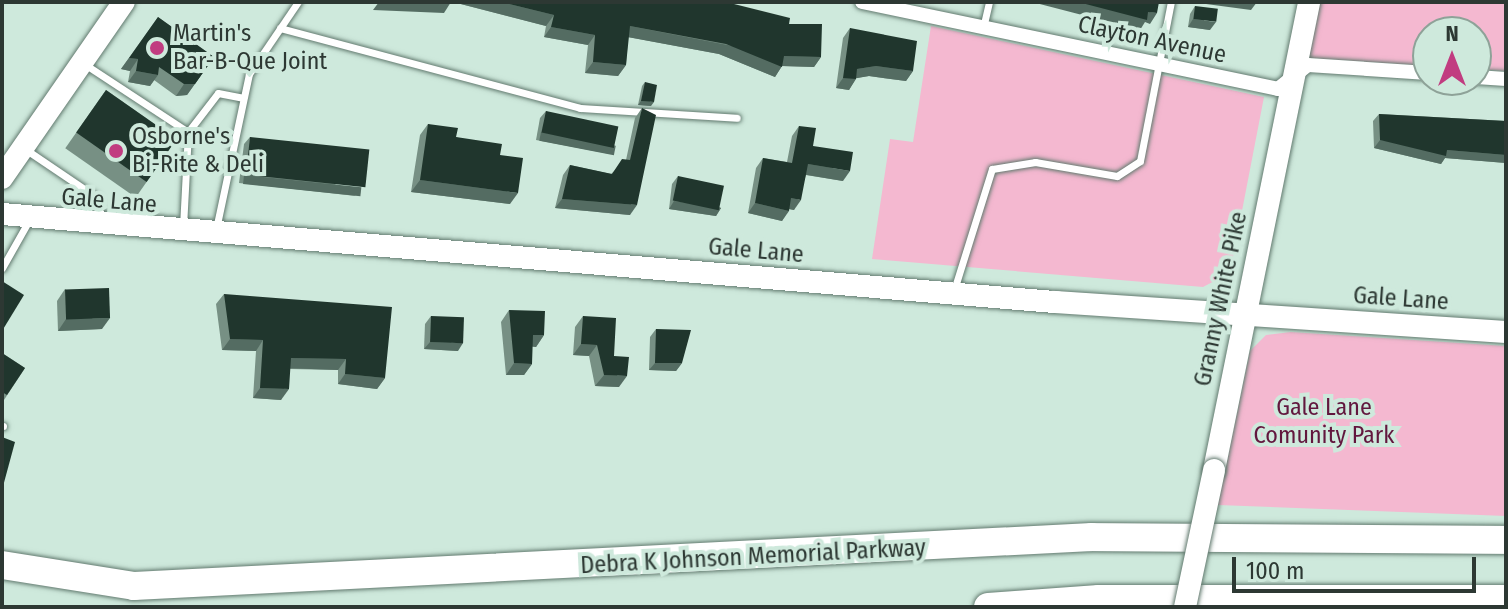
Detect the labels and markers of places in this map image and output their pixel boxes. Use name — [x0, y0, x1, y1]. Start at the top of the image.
place label: Martin's Bar-B-Que Joint — [173, 20, 327, 76]
marker: Martin's Bar-B-Que Joint — [148, 39, 166, 57]
place label: Osborne's Bi-Rite & Deli — [132, 123, 264, 179]
marker: Osborne's Bi-Rite & Deli — [107, 142, 125, 160]

